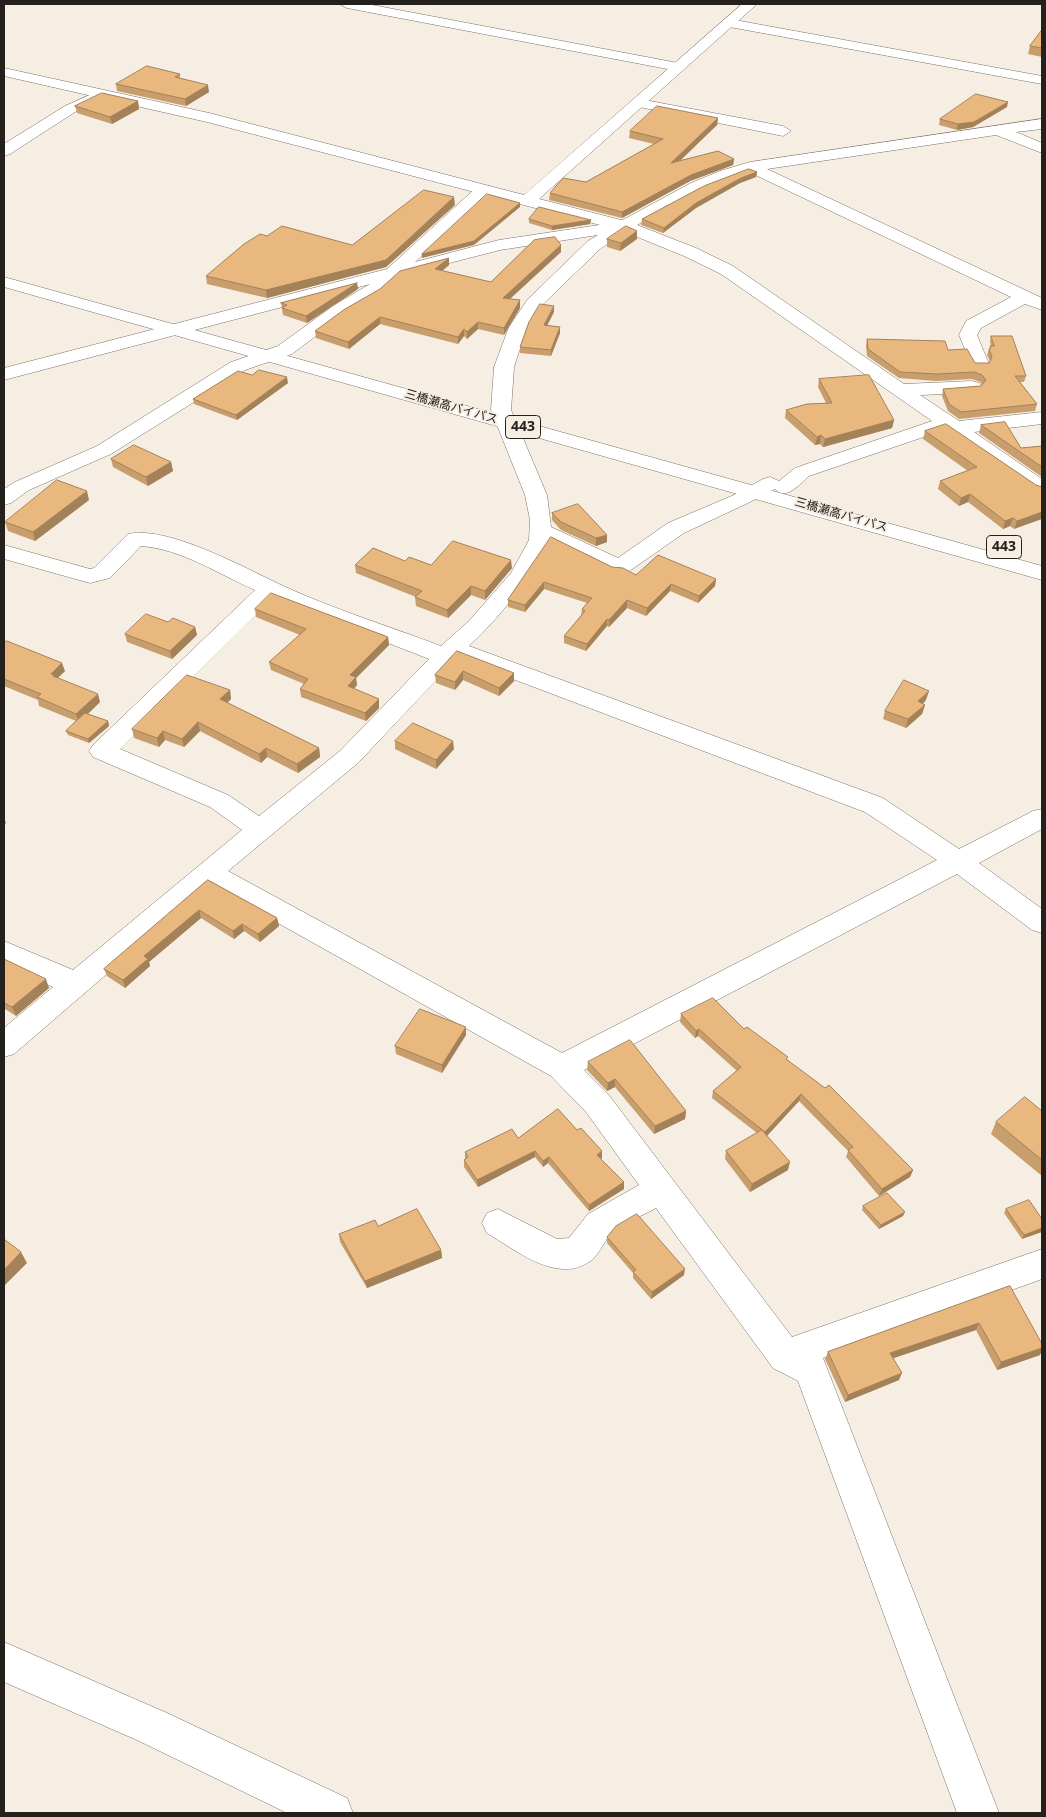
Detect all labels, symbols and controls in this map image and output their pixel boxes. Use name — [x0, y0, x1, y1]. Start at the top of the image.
street label: 三橋瀬高バイパス — [403, 387, 499, 427]
road number: 443 — [506, 416, 540, 438]
street label: 三橋瀬高バイパス — [793, 495, 889, 535]
road number: 443 — [986, 536, 1022, 558]

